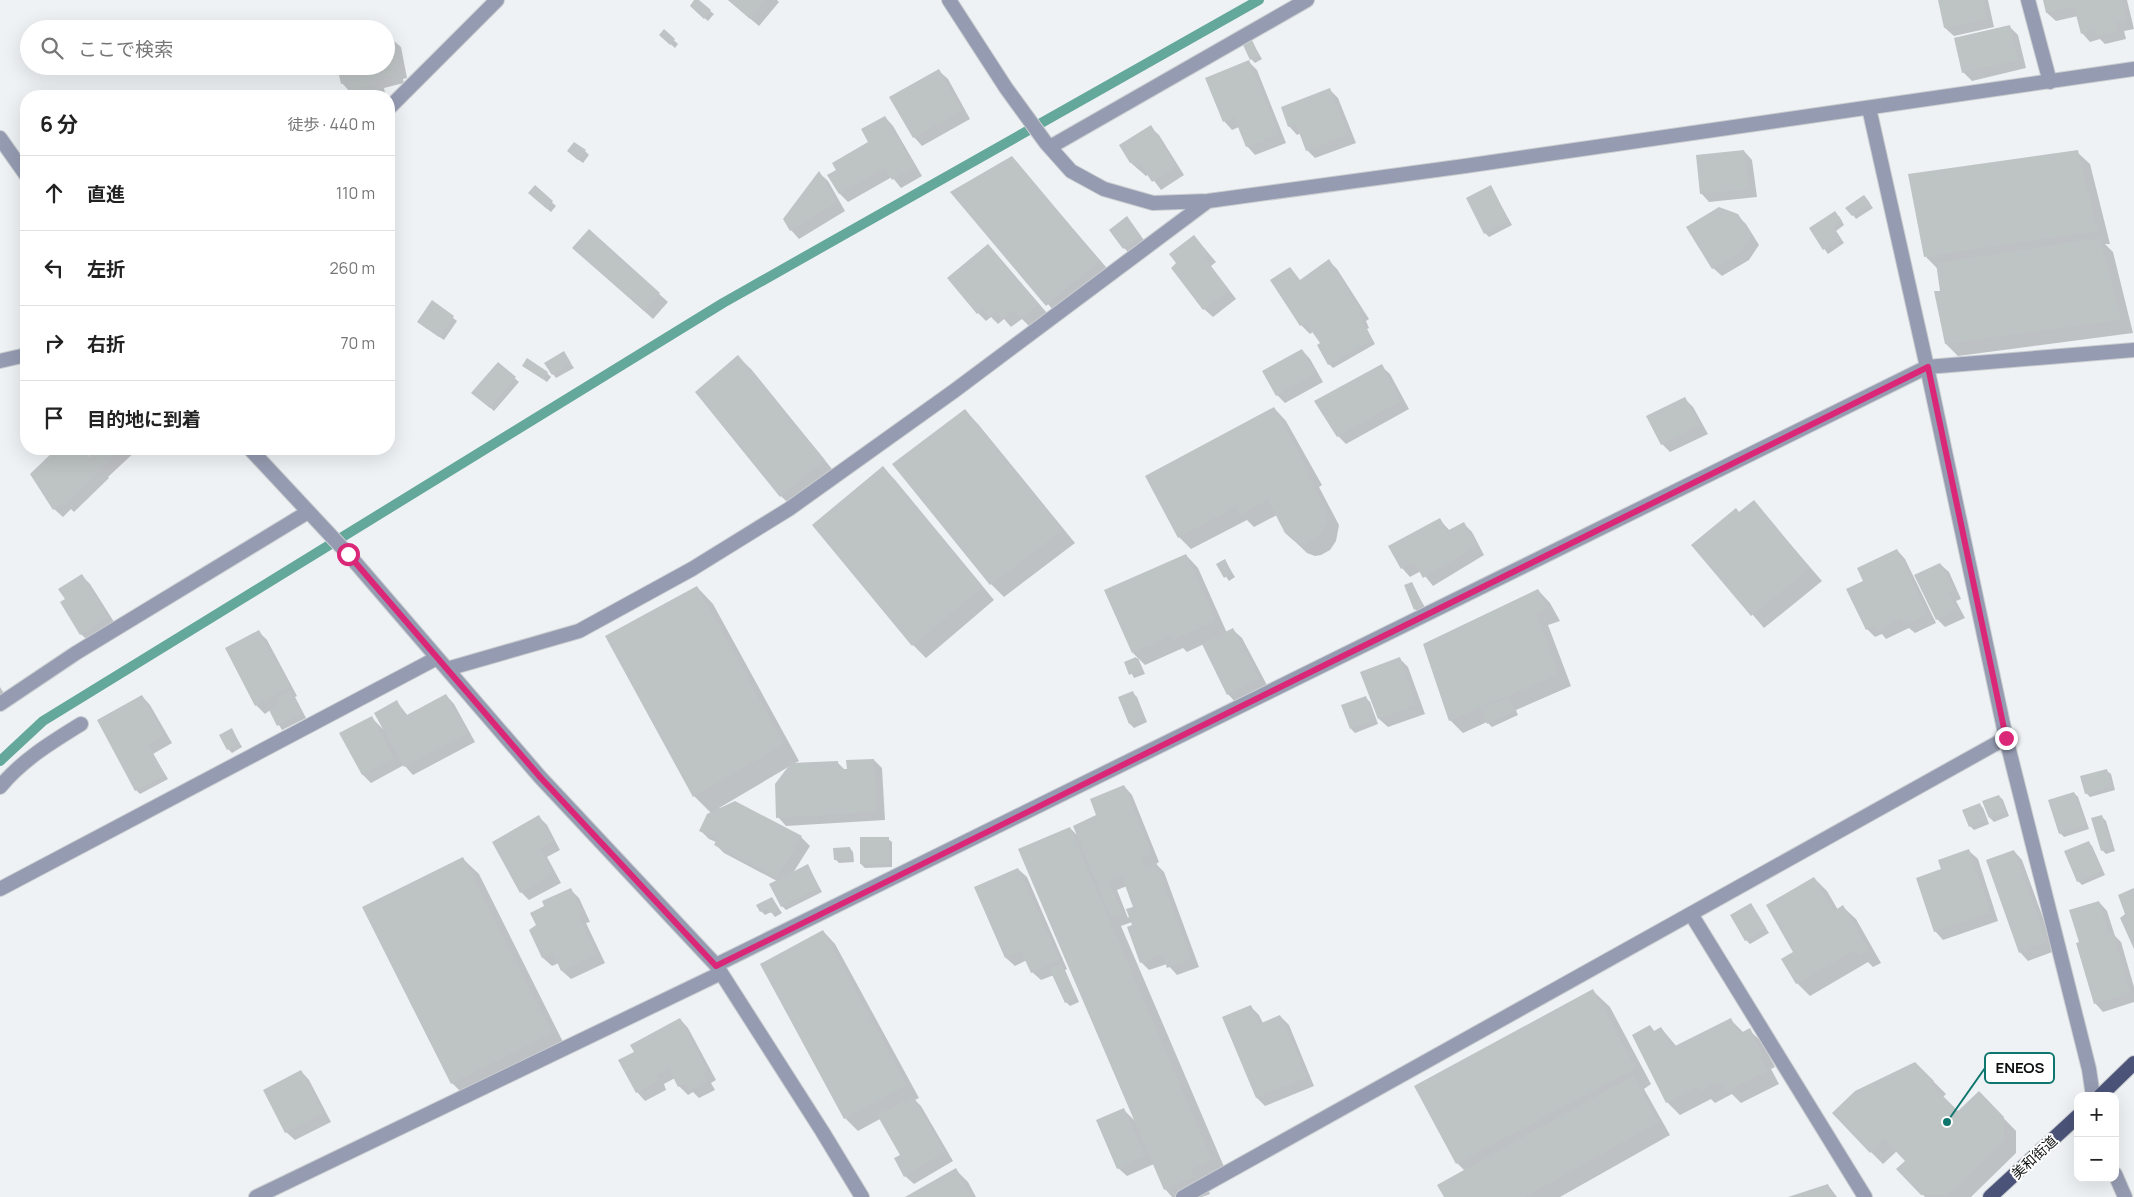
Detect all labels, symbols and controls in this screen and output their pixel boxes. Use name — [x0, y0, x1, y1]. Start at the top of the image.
search box — [20, 20, 395, 75]
icon: search — [38, 34, 66, 62]
text: ここで検索 — [78, 36, 173, 62]
text: 6 分 — [40, 110, 78, 138]
text: 徒歩 · 440 m — [287, 113, 375, 135]
icon: ahead — [40, 179, 68, 207]
text: 直進 — [87, 181, 125, 207]
text: 110 m — [336, 182, 375, 204]
icon: left — [40, 254, 68, 282]
text: 左折 — [87, 256, 125, 282]
text: 260 m — [329, 257, 375, 279]
icon: right — [40, 329, 68, 357]
text: 右折 — [87, 331, 125, 357]
text: 70 m — [340, 332, 375, 354]
icon: arrive — [40, 404, 68, 432]
text: 目的地に到着 — [87, 406, 201, 432]
route start — [337, 543, 360, 566]
route end — [1995, 727, 2018, 750]
callout: ENEOS — [1985, 1053, 2054, 1083]
text: ENEOS — [1996, 1057, 2045, 1078]
map controls — [2074, 1092, 2119, 1182]
button: + — [2074, 1092, 2119, 1137]
street label: 美和街道 — [2007, 1131, 2061, 1183]
button: − — [2074, 1137, 2119, 1182]

